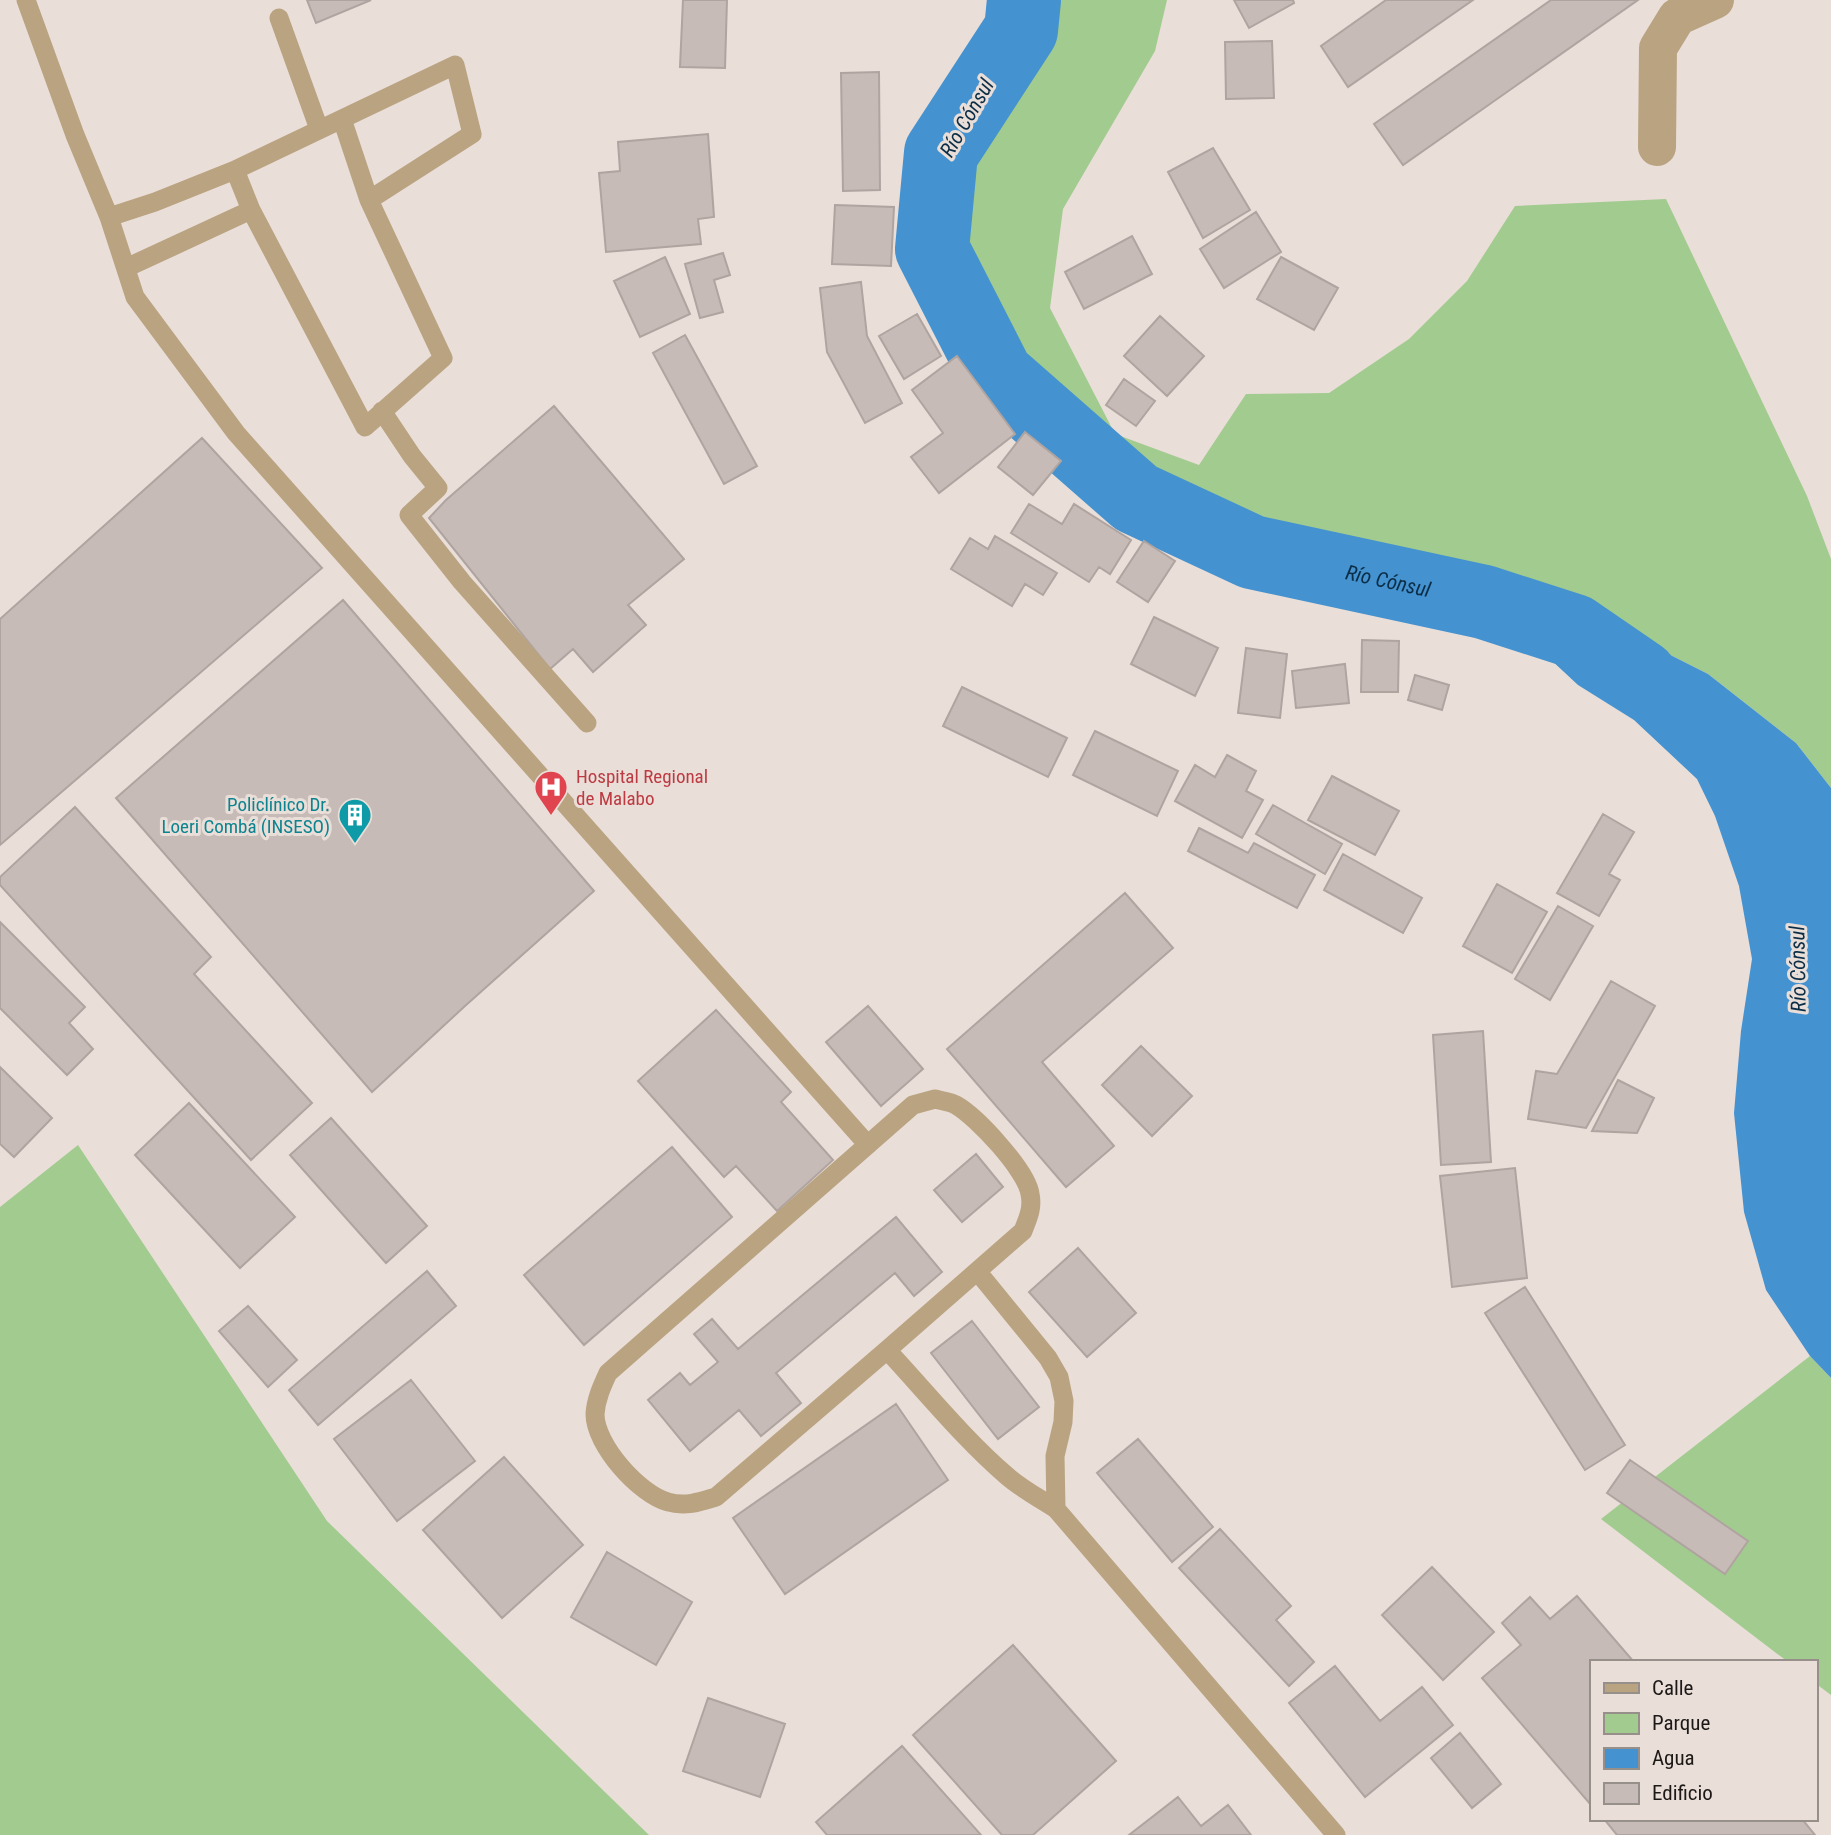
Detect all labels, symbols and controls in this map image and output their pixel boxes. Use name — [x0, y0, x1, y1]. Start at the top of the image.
water label: Río Cónsul — [935, 74, 999, 161]
water label: Río Cónsul — [1343, 561, 1433, 602]
place label: Hospital Regional de Malabo — [576, 765, 708, 810]
hospital icon: Hospital Regional de Malabo — [532, 768, 570, 817]
place label: Policlínico Dr. Loeri Combá (INSESO) — [161, 793, 330, 838]
building icon: Policlínico Dr. Loeri Combá (INSESO) — [336, 796, 374, 845]
water label: Río Cónsul — [1785, 925, 1811, 1012]
legend — [1590, 1660, 1817, 1821]
text: Calle — [1652, 1676, 1694, 1700]
text: Parque — [1652, 1711, 1710, 1735]
text: Agua — [1652, 1746, 1695, 1770]
text: Edificio — [1652, 1781, 1713, 1805]

